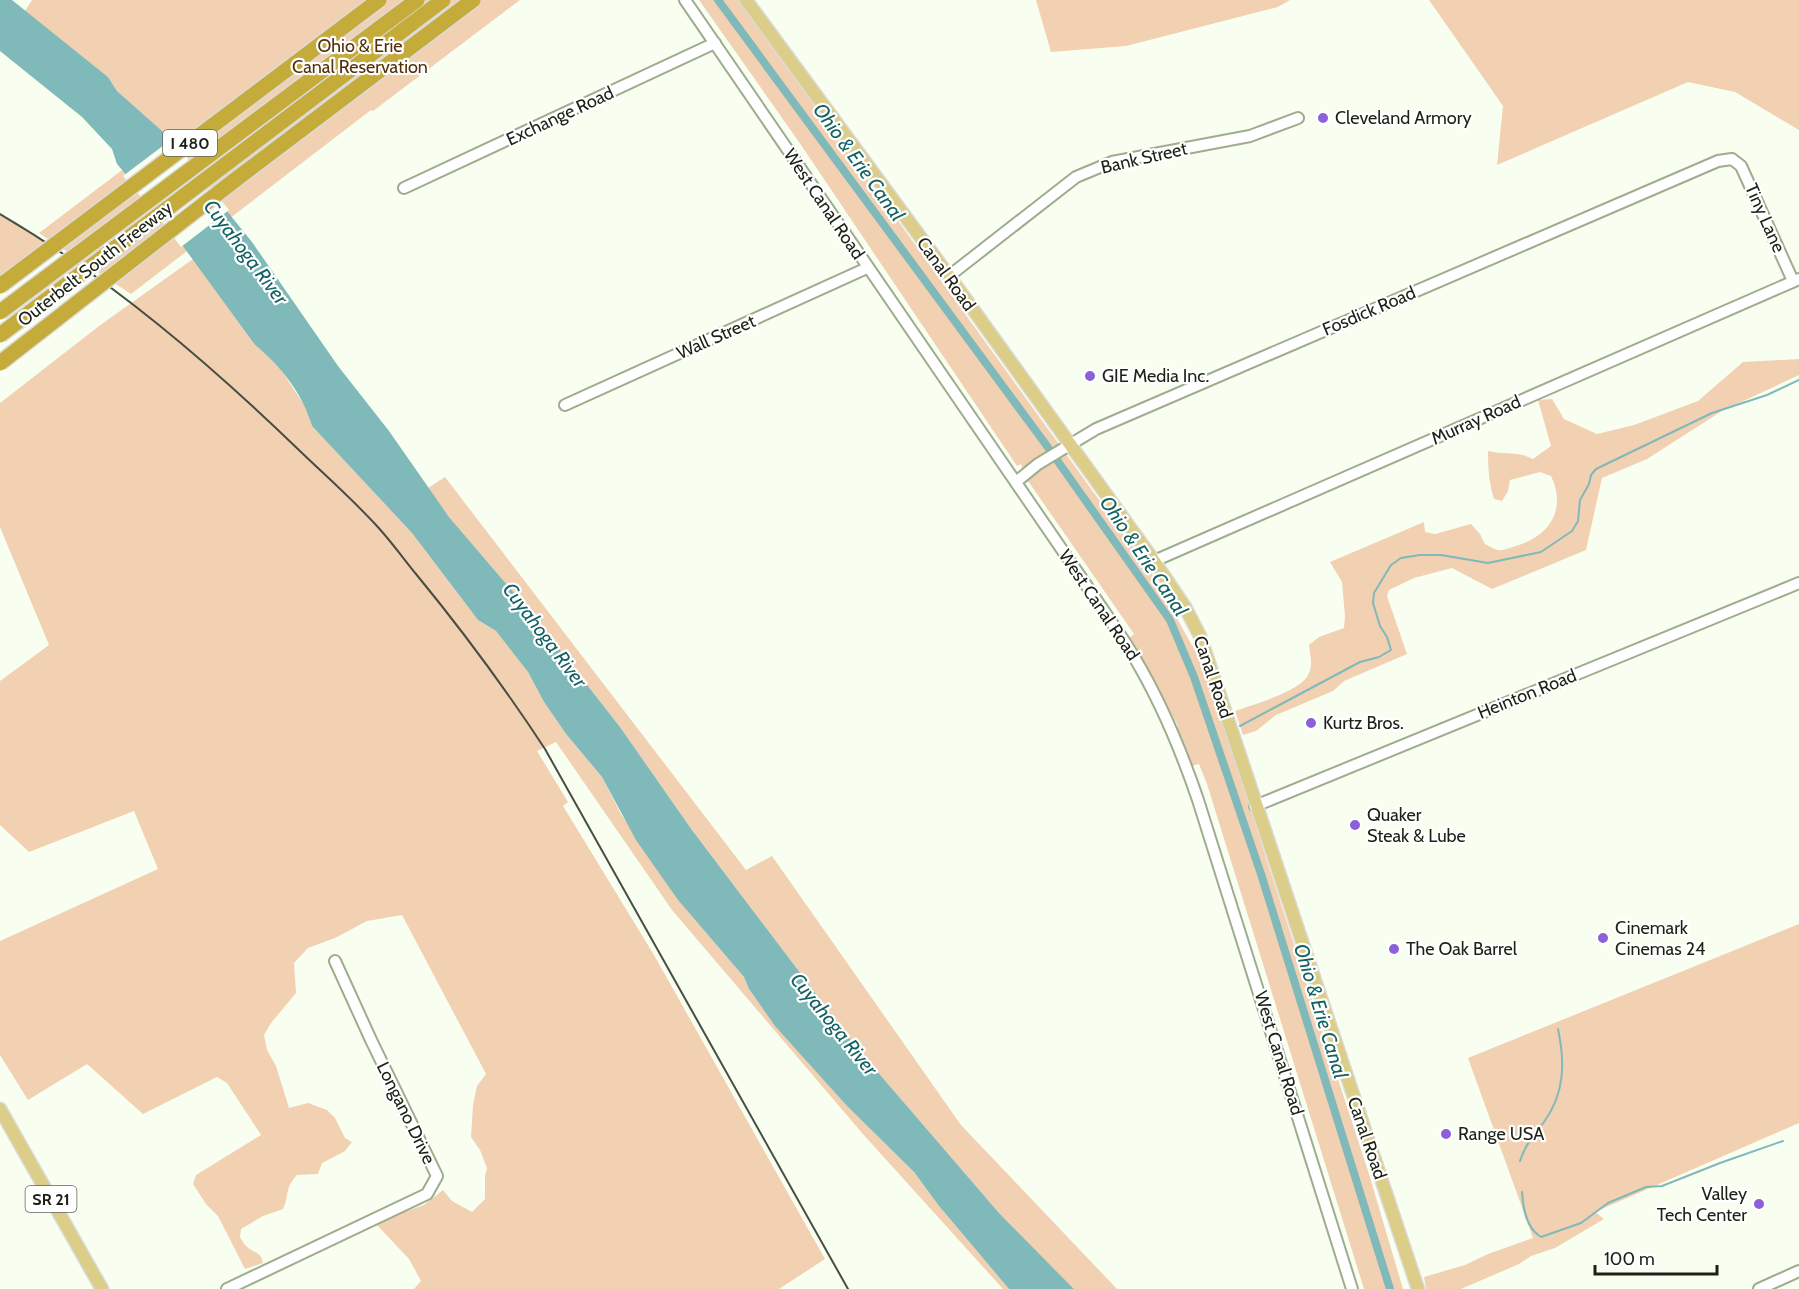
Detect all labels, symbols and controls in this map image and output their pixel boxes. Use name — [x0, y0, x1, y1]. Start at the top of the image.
park label: Ohio & Erie Canal Reservation — [292, 35, 428, 78]
street label: Exchange Road — [503, 81, 617, 151]
water label: Ohio & Erie Canal — [808, 98, 910, 226]
place label: Cleveland Armory — [1335, 107, 1472, 129]
marker: Cleveland Armory — [1316, 111, 1330, 125]
road number: I 480 — [163, 130, 217, 156]
street label: Bank Street — [1099, 137, 1189, 179]
street label: West Canal Road — [779, 144, 869, 264]
street label: Tiny Lane — [1740, 180, 1790, 256]
water label: Cuyahoga River — [199, 195, 294, 310]
street label: Outerbelt South Freeway — [13, 197, 177, 331]
street label: Canal Road — [912, 233, 980, 315]
street label: Fosdick Road — [1319, 282, 1419, 340]
street label: Wall Street — [673, 310, 759, 364]
place label: GIE Media Inc. — [1102, 365, 1209, 387]
marker: GIE Media Inc. — [1083, 369, 1097, 383]
street label: Murray Road — [1428, 391, 1524, 449]
water label: Ohio & Erie Canal — [1095, 491, 1193, 621]
street label: West Canal Road — [1054, 545, 1144, 665]
water label: Cuyahoga River — [498, 578, 593, 693]
street label: Canal Road — [1189, 633, 1237, 721]
street label: Heinton Road — [1474, 664, 1580, 724]
place label: Kurtz Bros. — [1323, 712, 1404, 734]
marker: Kurtz Bros. — [1304, 716, 1318, 730]
place label: Quaker Steak & Lube — [1367, 804, 1466, 847]
marker: Quaker Steak & Lube — [1348, 818, 1362, 832]
place label: Cinemark Cinemas 24 — [1615, 917, 1706, 960]
marker: Cinemark Cinemas 24 — [1596, 931, 1610, 945]
place label: The Oak Barrel — [1406, 938, 1518, 960]
water label: Ohio & Erie Canal — [1289, 941, 1353, 1082]
marker: The Oak Barrel — [1387, 942, 1401, 956]
water label: Cuyahoga River — [785, 968, 883, 1081]
street label: West Canal Road — [1250, 988, 1308, 1118]
street label: Longano Drive — [372, 1058, 440, 1168]
street label: Canal Road — [1343, 1094, 1391, 1182]
place label: Range USA — [1458, 1123, 1544, 1145]
marker: Range USA — [1439, 1127, 1453, 1141]
place label: Valley Tech Center — [1657, 1183, 1747, 1226]
road number: SR 21 — [26, 1186, 76, 1212]
marker: Valley Tech Center — [1752, 1197, 1766, 1211]
scale bar — [1595, 1238, 1716, 1276]
text: 100 m — [1604, 1248, 1655, 1270]

